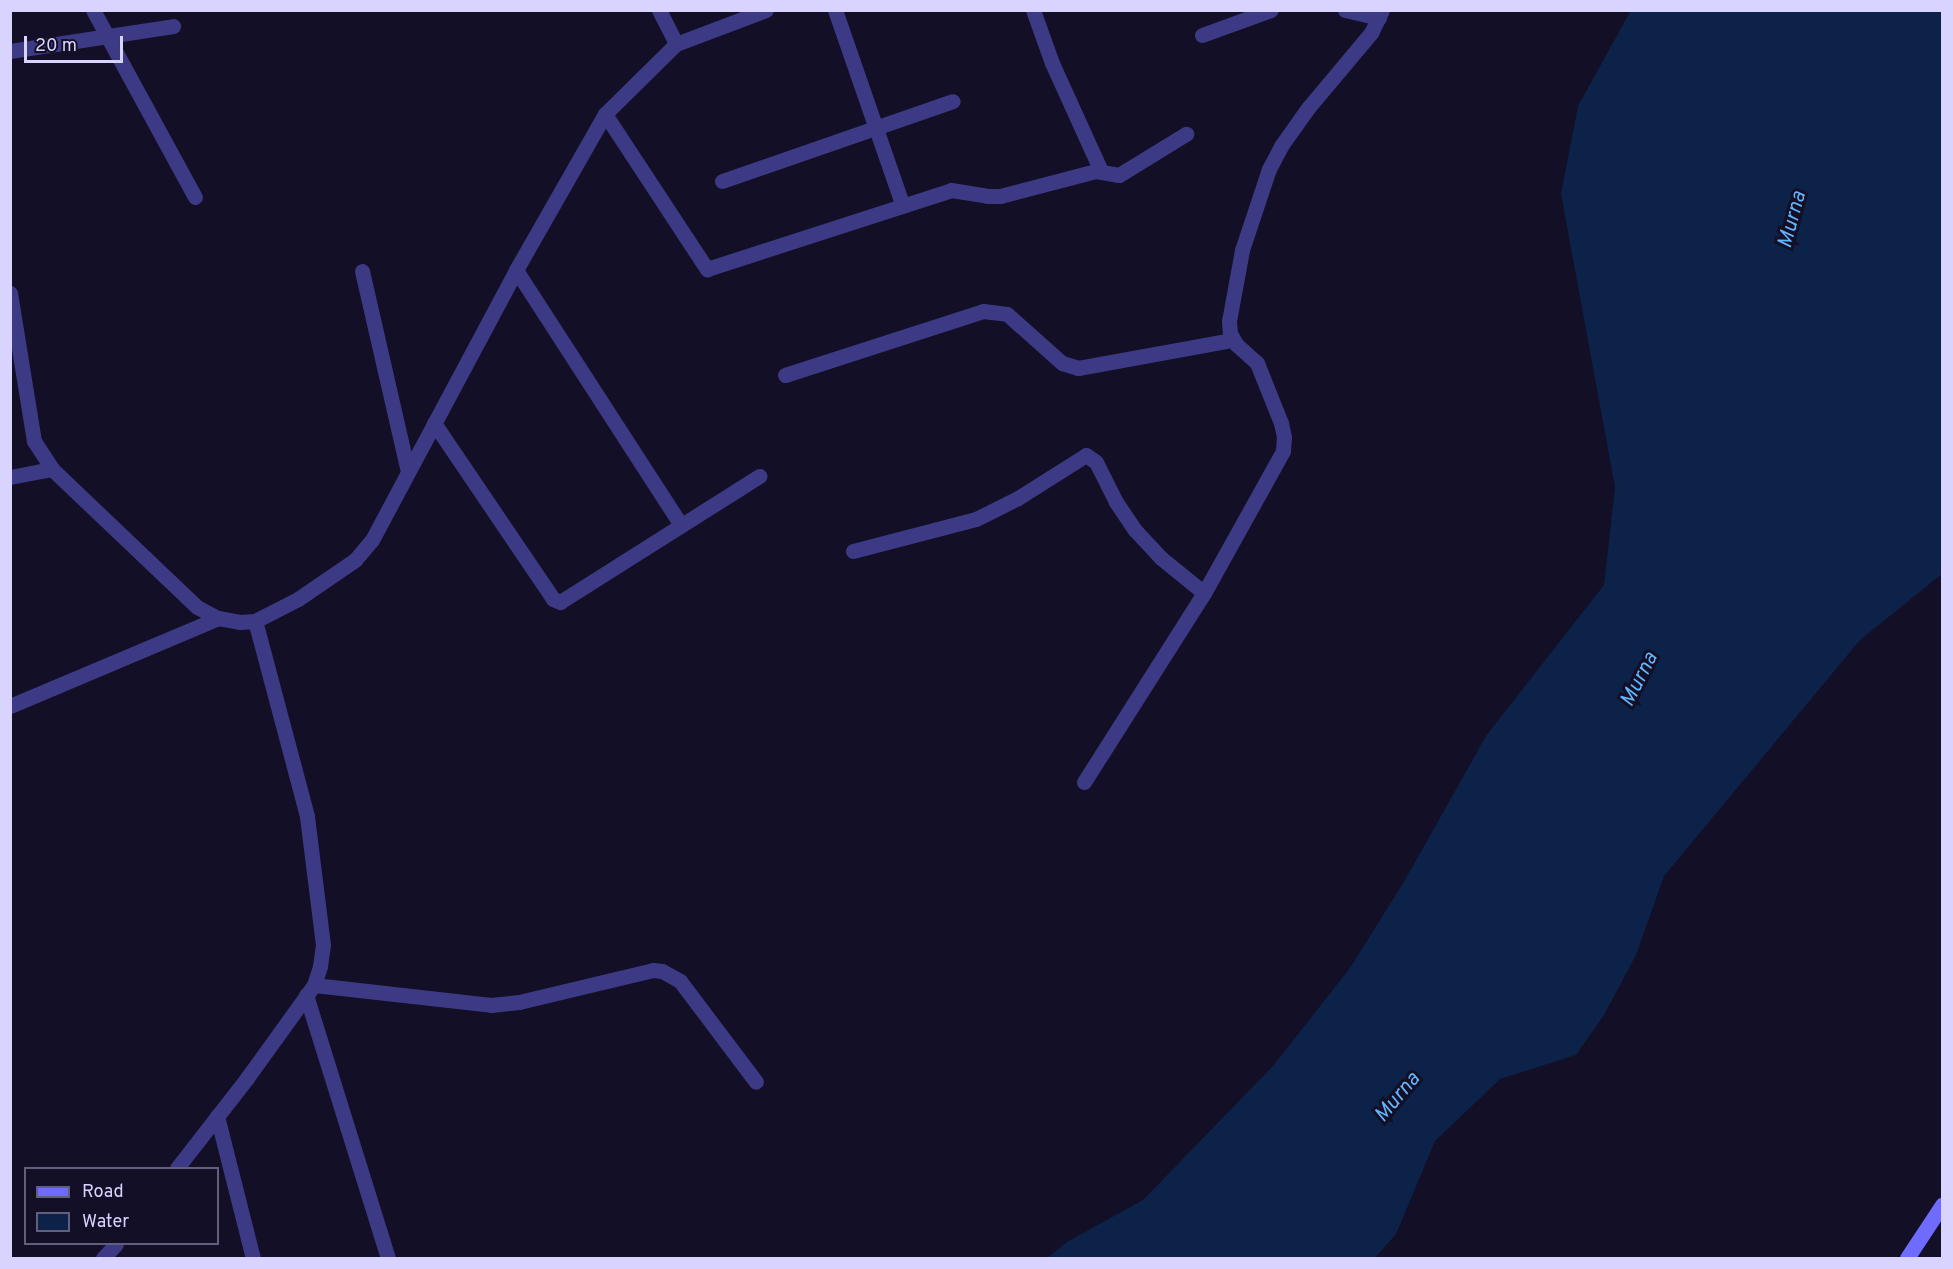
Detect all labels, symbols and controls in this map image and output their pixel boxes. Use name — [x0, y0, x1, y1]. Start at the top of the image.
scale bar — [27, 24, 126, 62]
text: 20 m — [35, 35, 77, 58]
water label: Murna — [1773, 189, 1813, 251]
water label: Murna — [1616, 648, 1664, 712]
water label: Murna — [1370, 1068, 1426, 1128]
legend — [24, 1167, 219, 1245]
text: Road — [82, 1181, 124, 1204]
text: Water — [82, 1211, 129, 1234]

